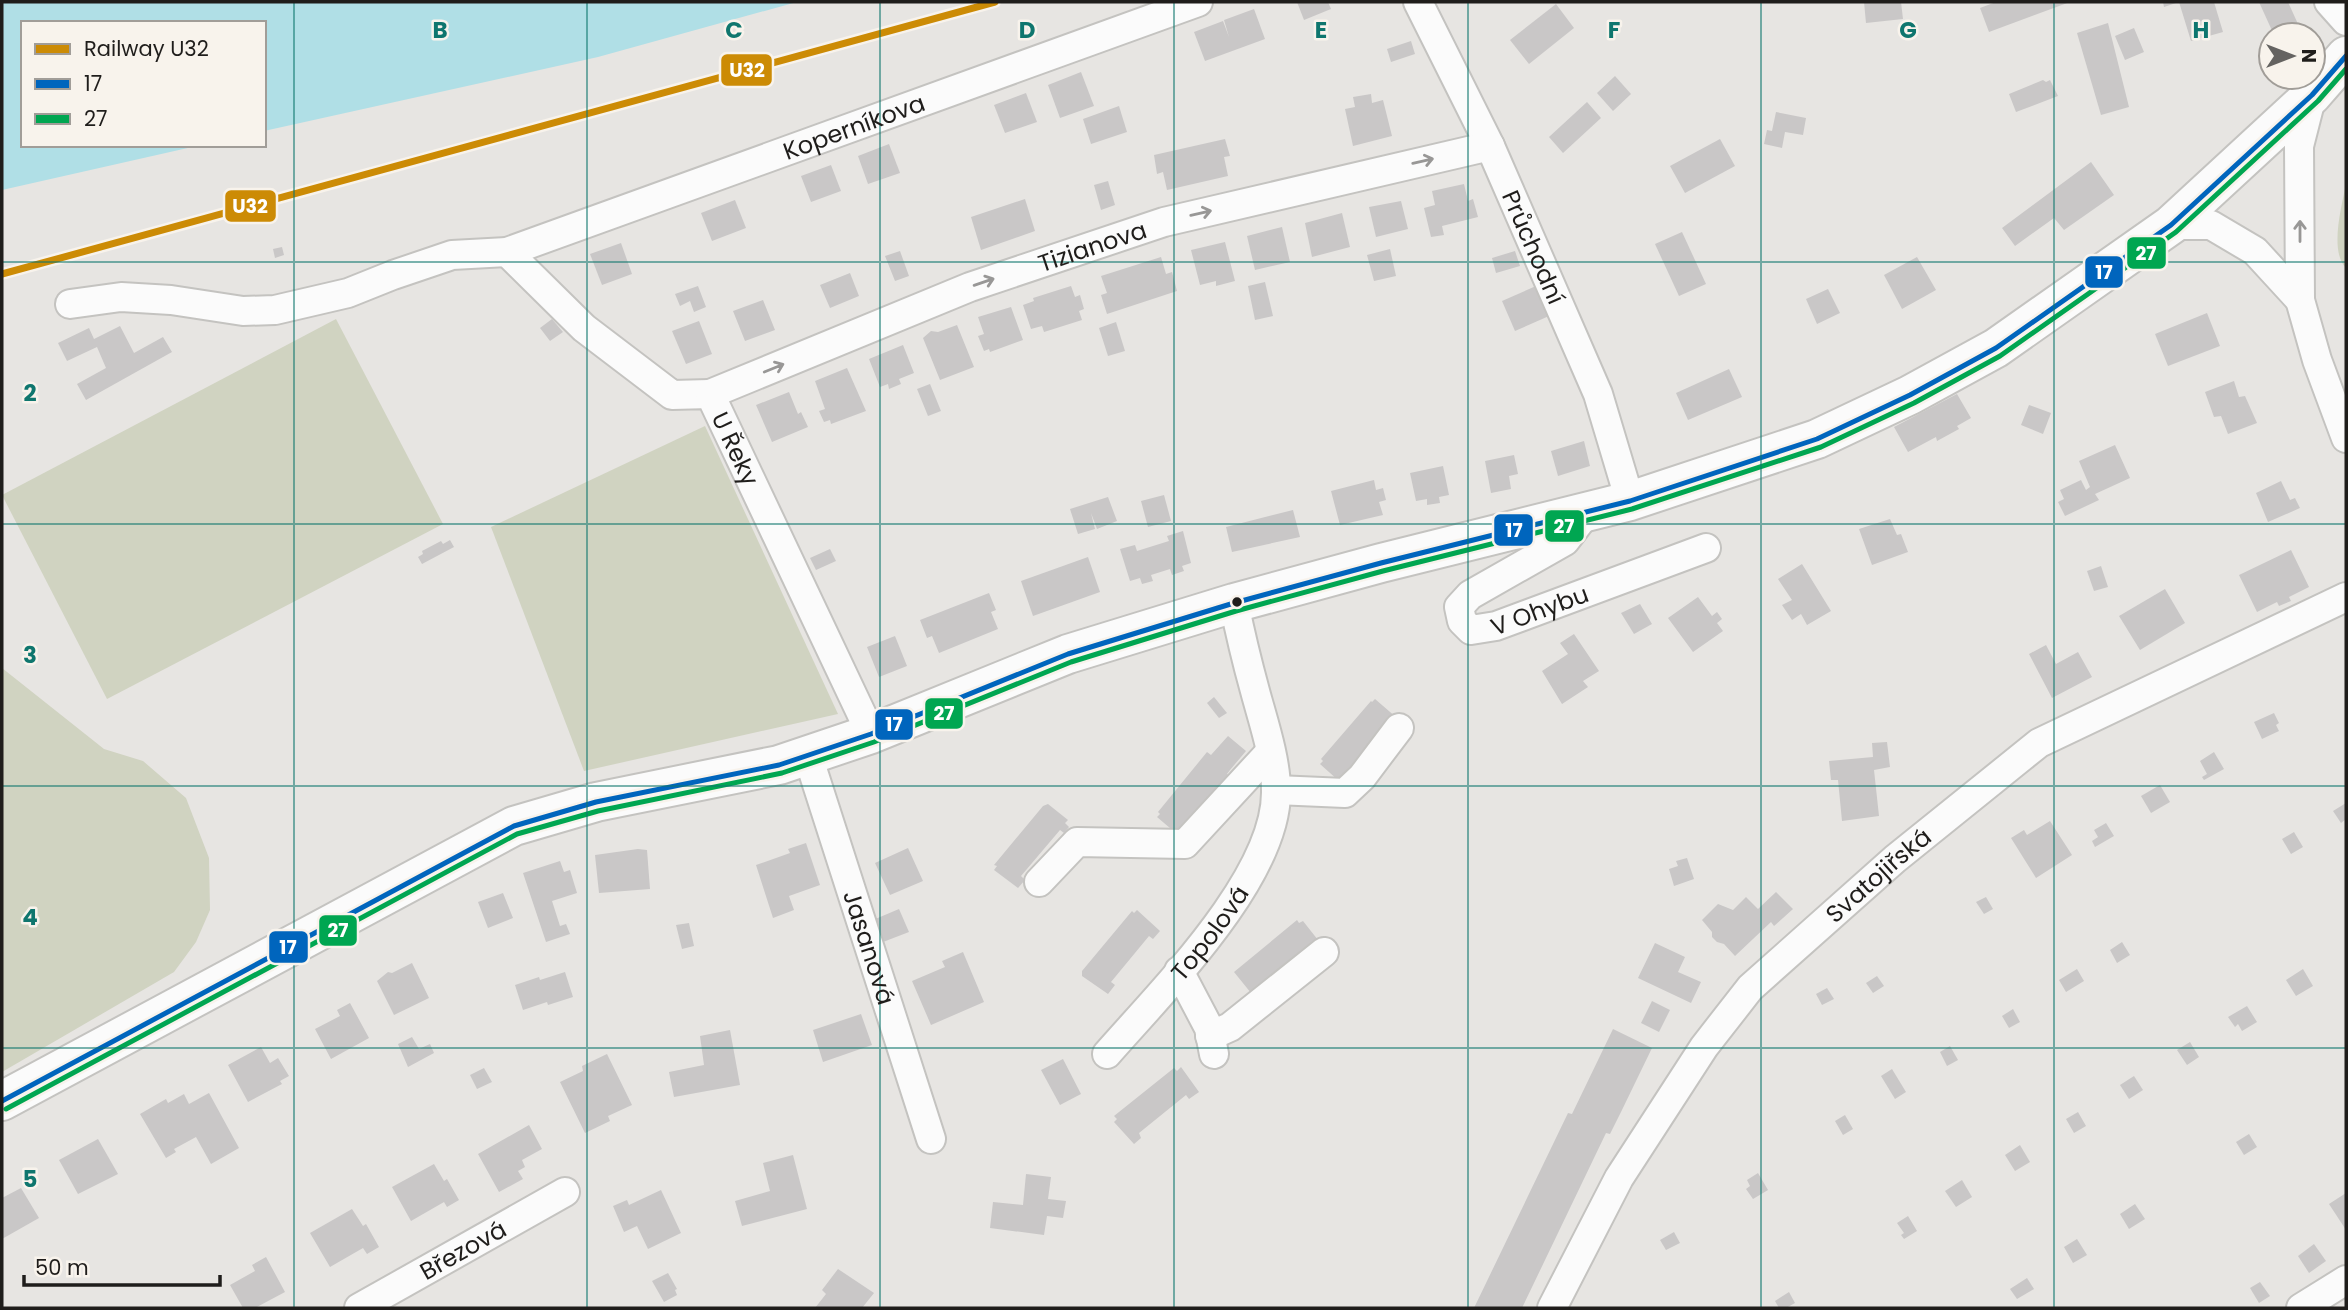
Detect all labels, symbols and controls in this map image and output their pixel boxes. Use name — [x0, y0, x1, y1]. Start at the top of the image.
text: B — [432, 14, 448, 46]
text: C — [725, 14, 743, 46]
text: D — [1019, 14, 1035, 46]
text: E — [1315, 14, 1327, 46]
text: F — [1608, 14, 1620, 46]
text: G — [1899, 14, 1917, 46]
text: H — [2193, 14, 2209, 46]
legend — [21, 21, 266, 147]
north arrow — [2257, 21, 2327, 91]
text: Railway U32 — [84, 34, 209, 63]
text: N — [2295, 49, 2322, 63]
line badge: U32 — [720, 53, 773, 87]
text: U32 — [729, 57, 765, 84]
text: 17 — [84, 69, 102, 98]
street label: Koperníkova — [778, 86, 929, 167]
text: 27 — [84, 104, 108, 133]
one-way arrow — [1411, 154, 1433, 167]
street label: Průchodní — [1495, 185, 1573, 309]
line badge: U32 — [224, 189, 277, 223]
text: U32 — [232, 193, 268, 220]
one-way arrow — [1189, 206, 1212, 219]
street label: Tizianova — [1034, 213, 1151, 280]
one-way arrow — [2293, 220, 2306, 243]
line badge: 27 — [2126, 236, 2167, 270]
text: 27 — [2135, 240, 2157, 267]
line badge: 17 — [2084, 255, 2124, 289]
text: 17 — [2095, 259, 2113, 286]
one-way arrow — [973, 275, 995, 287]
one-way arrow — [762, 360, 784, 373]
text: 2 — [23, 377, 37, 409]
street label: U Řeky — [704, 406, 768, 491]
line badge: 27 — [1544, 509, 1585, 543]
line badge: 17 — [1493, 513, 1534, 547]
text: 27 — [1553, 513, 1575, 540]
text: 17 — [1505, 517, 1523, 544]
street label: V Ohybu — [1486, 577, 1593, 643]
unlabelled marker — [1230, 595, 1244, 609]
text: 3 — [23, 639, 37, 671]
line badge: 27 — [924, 697, 964, 730]
text: 27 — [933, 700, 955, 727]
line badge: 17 — [874, 708, 914, 741]
text: 17 — [885, 711, 903, 738]
street label: Svatojiřská — [1818, 820, 1938, 930]
street label: Topolová — [1163, 879, 1256, 987]
street label: Jasanová — [836, 886, 903, 1009]
text: 4 — [22, 901, 38, 933]
line badge: 27 — [318, 914, 358, 947]
text: 27 — [327, 917, 349, 944]
line badge: 17 — [268, 930, 309, 964]
text: 17 — [279, 934, 297, 961]
text: 5 — [23, 1163, 37, 1195]
street label: Březová — [413, 1212, 512, 1287]
scale bar — [24, 1244, 220, 1288]
text: 50 m — [35, 1253, 89, 1282]

